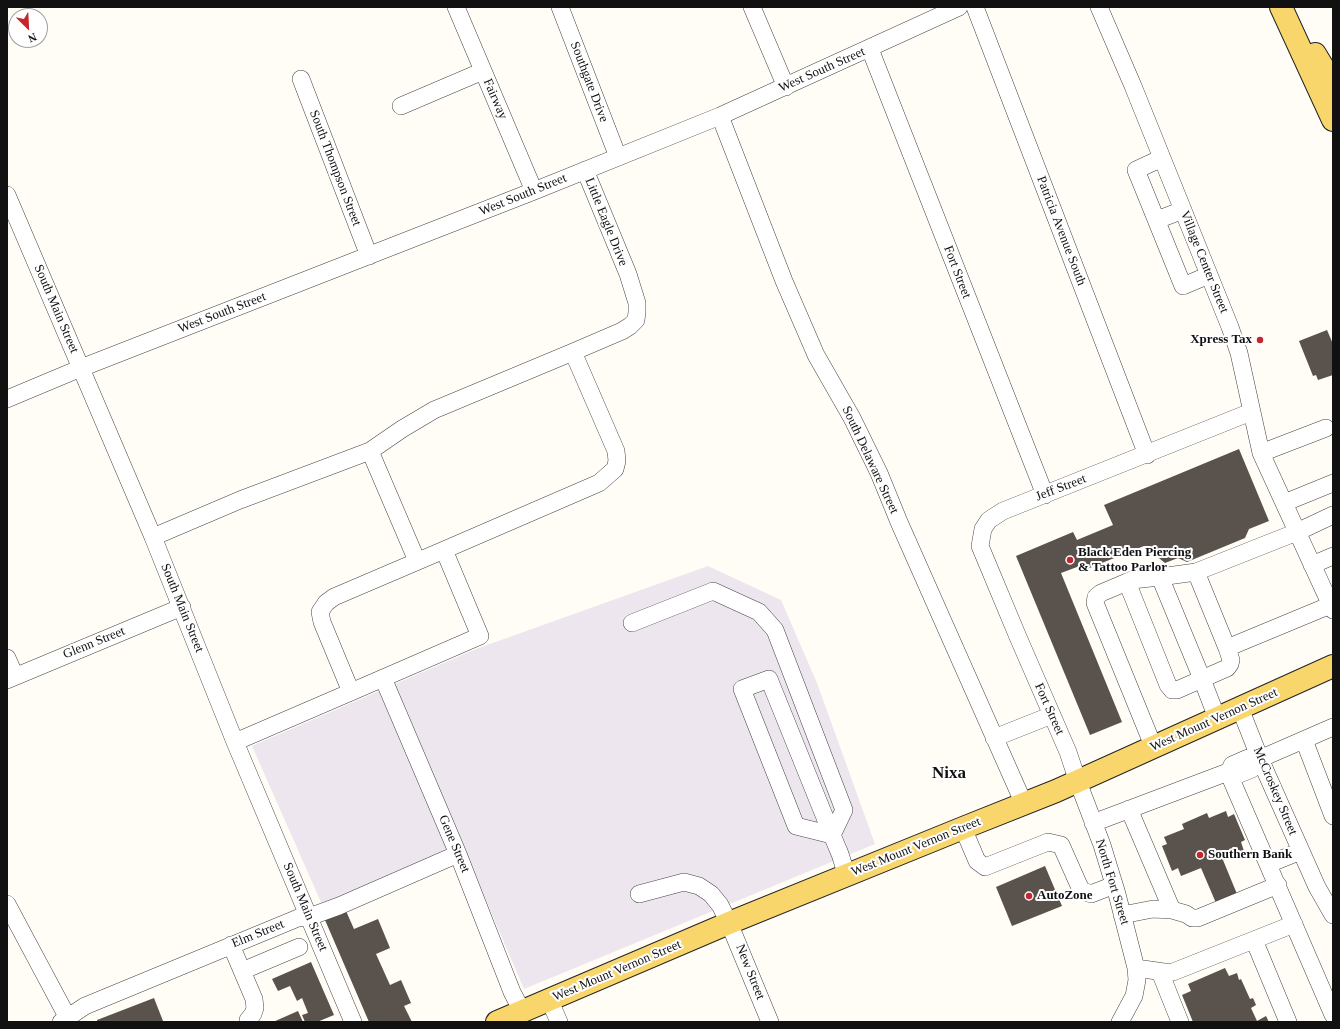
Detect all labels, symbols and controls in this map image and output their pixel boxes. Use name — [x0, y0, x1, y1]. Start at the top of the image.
north arrow — [8, 8, 48, 48]
text: N — [26, 31, 39, 45]
street label: Southgate Drive — [567, 40, 611, 124]
street label: West South Street — [776, 44, 868, 96]
street label: Fairway — [479, 76, 511, 122]
street label: South Thompson Street — [306, 108, 364, 228]
street label: West South Street — [477, 170, 569, 220]
street label: Patricia Avenue South — [1033, 174, 1089, 288]
street label: Little Eagle Drive — [581, 176, 631, 268]
street label: Village Center Street — [1176, 209, 1232, 315]
street label: Fort Street — [940, 243, 974, 301]
street label: South Main Street — [30, 262, 82, 356]
street label: West South Street — [176, 289, 268, 337]
place label: Xpress Tax — [1190, 332, 1252, 348]
marker: Xpress Tax — [1255, 335, 1265, 345]
street label: South Delaware Street — [838, 404, 902, 516]
street label: Jeff Street — [1034, 471, 1088, 505]
place label: Black Eden Piercing & Tattoo Parlor — [1078, 545, 1191, 576]
marker: Black Eden Piercing & Tattoo Parlor — [1065, 555, 1075, 565]
street label: South Main Street — [157, 561, 207, 655]
street label: Glenn Street — [61, 624, 127, 662]
street label: Fort Street — [1031, 681, 1067, 737]
street label: West Mount Vernon Street — [1148, 685, 1280, 755]
street label: McCroskey Street — [1249, 745, 1301, 837]
district label: Nixa — [932, 764, 966, 784]
street label: Gene Street — [435, 813, 473, 875]
street label: West Mount Vernon Street — [849, 814, 983, 880]
street label: North Fort Street — [1092, 837, 1132, 927]
place label: Southern Bank — [1208, 847, 1292, 863]
marker: Southern Bank — [1195, 850, 1205, 860]
street label: South Main Street — [279, 860, 331, 954]
place label: AutoZone — [1037, 888, 1093, 904]
marker: AutoZone — [1024, 891, 1034, 901]
street label: Elm Street — [229, 916, 287, 952]
street label: West Mount Vernon Street — [550, 937, 684, 1005]
street label: New Street — [732, 942, 768, 1002]

